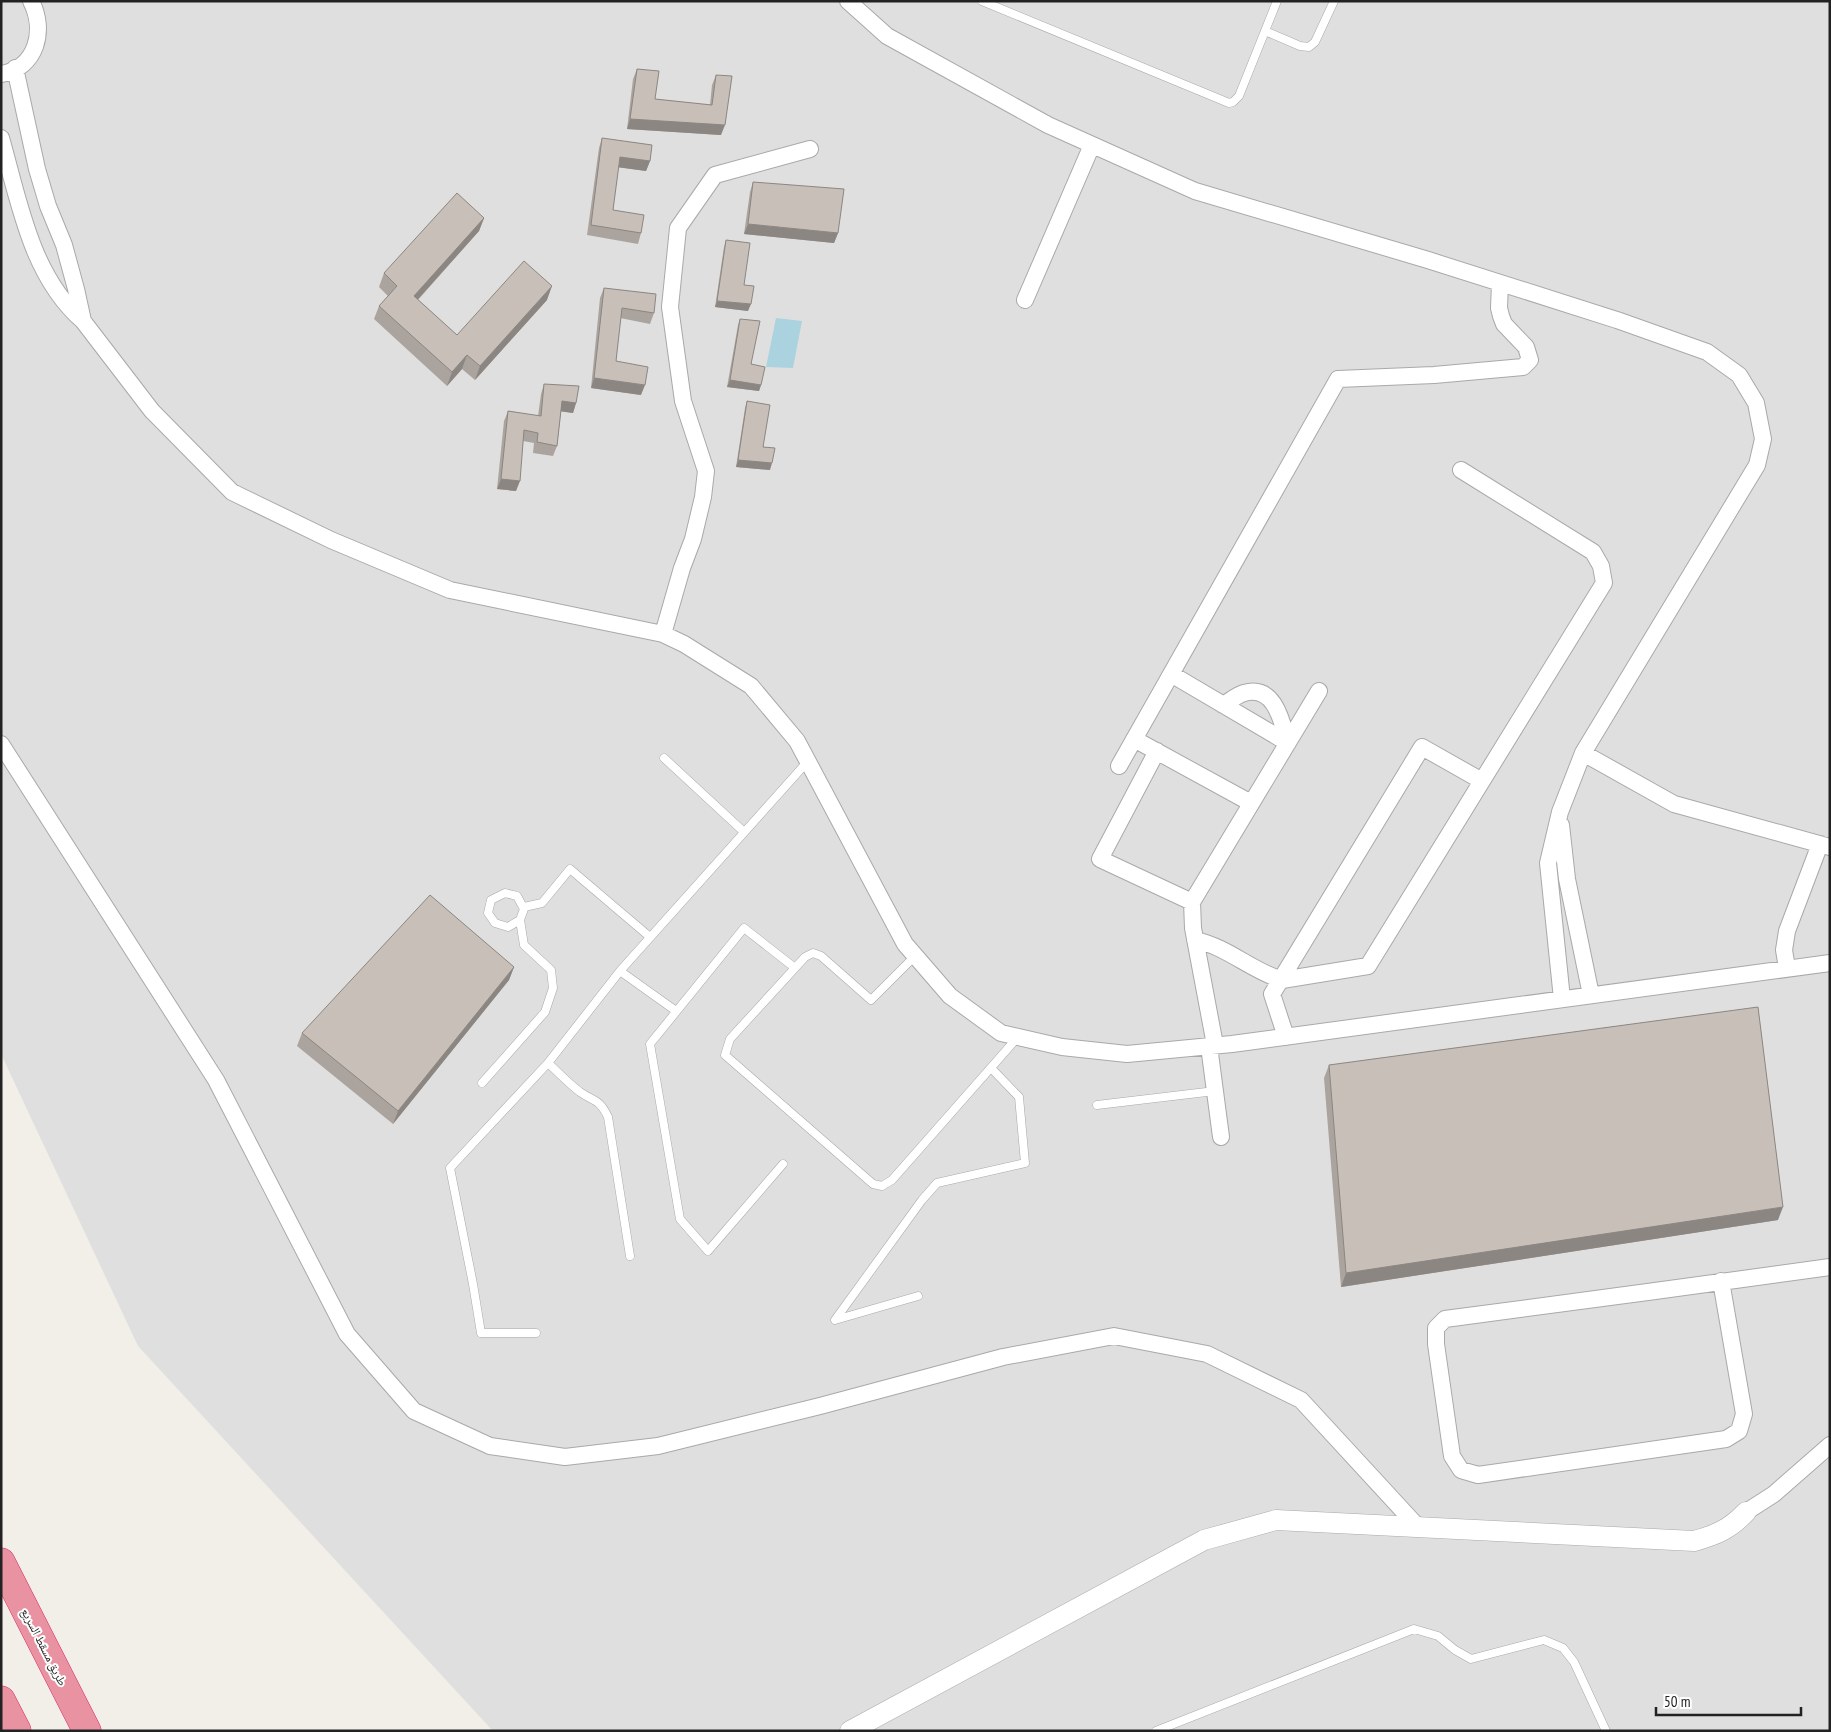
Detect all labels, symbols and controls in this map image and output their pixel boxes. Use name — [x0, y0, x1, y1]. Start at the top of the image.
street label: طريق مسقط السريع — [18, 1605, 70, 1688]
scale bar — [1656, 1684, 1801, 1716]
text: 50 m — [1664, 1692, 1690, 1711]

